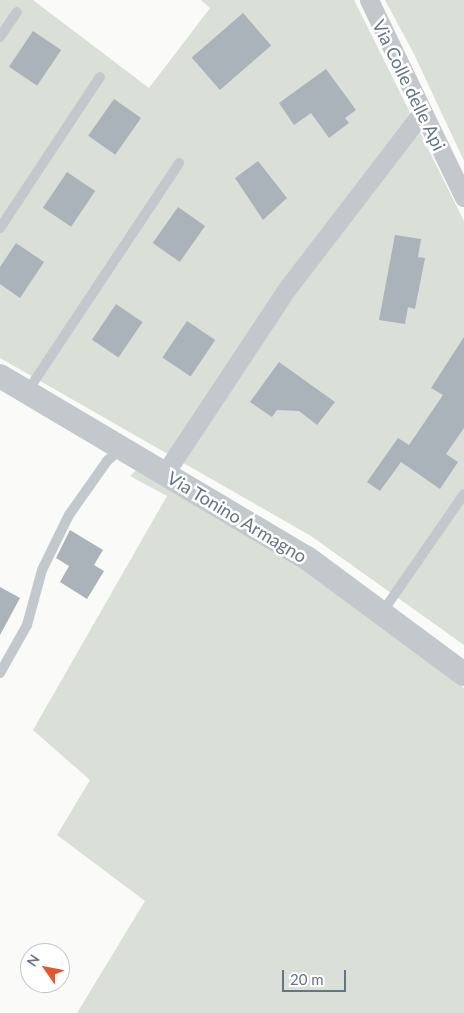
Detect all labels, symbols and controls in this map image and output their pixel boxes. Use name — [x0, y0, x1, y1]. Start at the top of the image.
street label: Via Colle delle Api — [368, 16, 450, 154]
street label: Via Tonino Armagno — [163, 467, 311, 567]
north arrow — [20, 943, 70, 993]
text: N — [23, 951, 43, 969]
scale bar — [284, 960, 348, 992]
text: 20 m — [290, 970, 324, 988]

